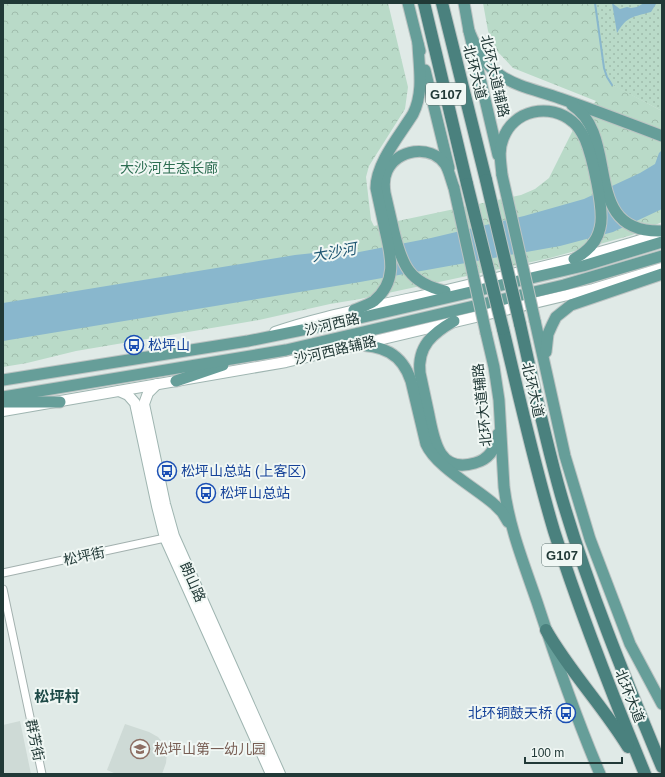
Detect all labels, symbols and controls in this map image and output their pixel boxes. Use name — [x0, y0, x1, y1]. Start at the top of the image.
street label: 北环大道辅路 — [478, 33, 512, 119]
street label: 北环大道 — [460, 43, 490, 101]
road number: G107 — [426, 83, 466, 105]
park label: 大沙河生态长廊 — [120, 160, 218, 176]
water label: 大沙河 — [310, 239, 361, 264]
street label: 沙河西路 — [303, 310, 361, 338]
street label: 沙河西路辅路 — [292, 333, 378, 367]
bus stop icon: 松坪山 — [123, 334, 145, 356]
place label: 松坪山 — [148, 337, 190, 353]
street label: 北环大道 — [519, 361, 547, 419]
street label: 北环大道辅路 — [470, 362, 494, 448]
bus stop icon: 松坪山总站 (上客区) — [156, 460, 178, 482]
place label: 松坪山总站 (上客区) — [181, 463, 306, 479]
bus stop icon: 松坪山总站 — [195, 482, 217, 504]
place label: 松坪山总站 — [220, 485, 290, 501]
street label: 松坪街 — [62, 544, 106, 568]
road number: G107 — [542, 544, 582, 566]
street label: 朗山路 — [177, 560, 209, 604]
street label: 北环大道 — [612, 667, 648, 725]
district label: 松坪村 — [34, 688, 80, 705]
bus stop icon: 北环铜鼓天桥 — [555, 702, 577, 724]
place label: 北环铜鼓天桥 — [468, 705, 552, 721]
street label: 群芳街 — [23, 718, 47, 762]
school or university icon: 松坪山第一幼儿园 — [129, 738, 151, 760]
scale bar — [525, 739, 622, 765]
place label: 松坪山第一幼儿园 — [154, 741, 266, 757]
text: 100 m — [531, 746, 564, 760]

